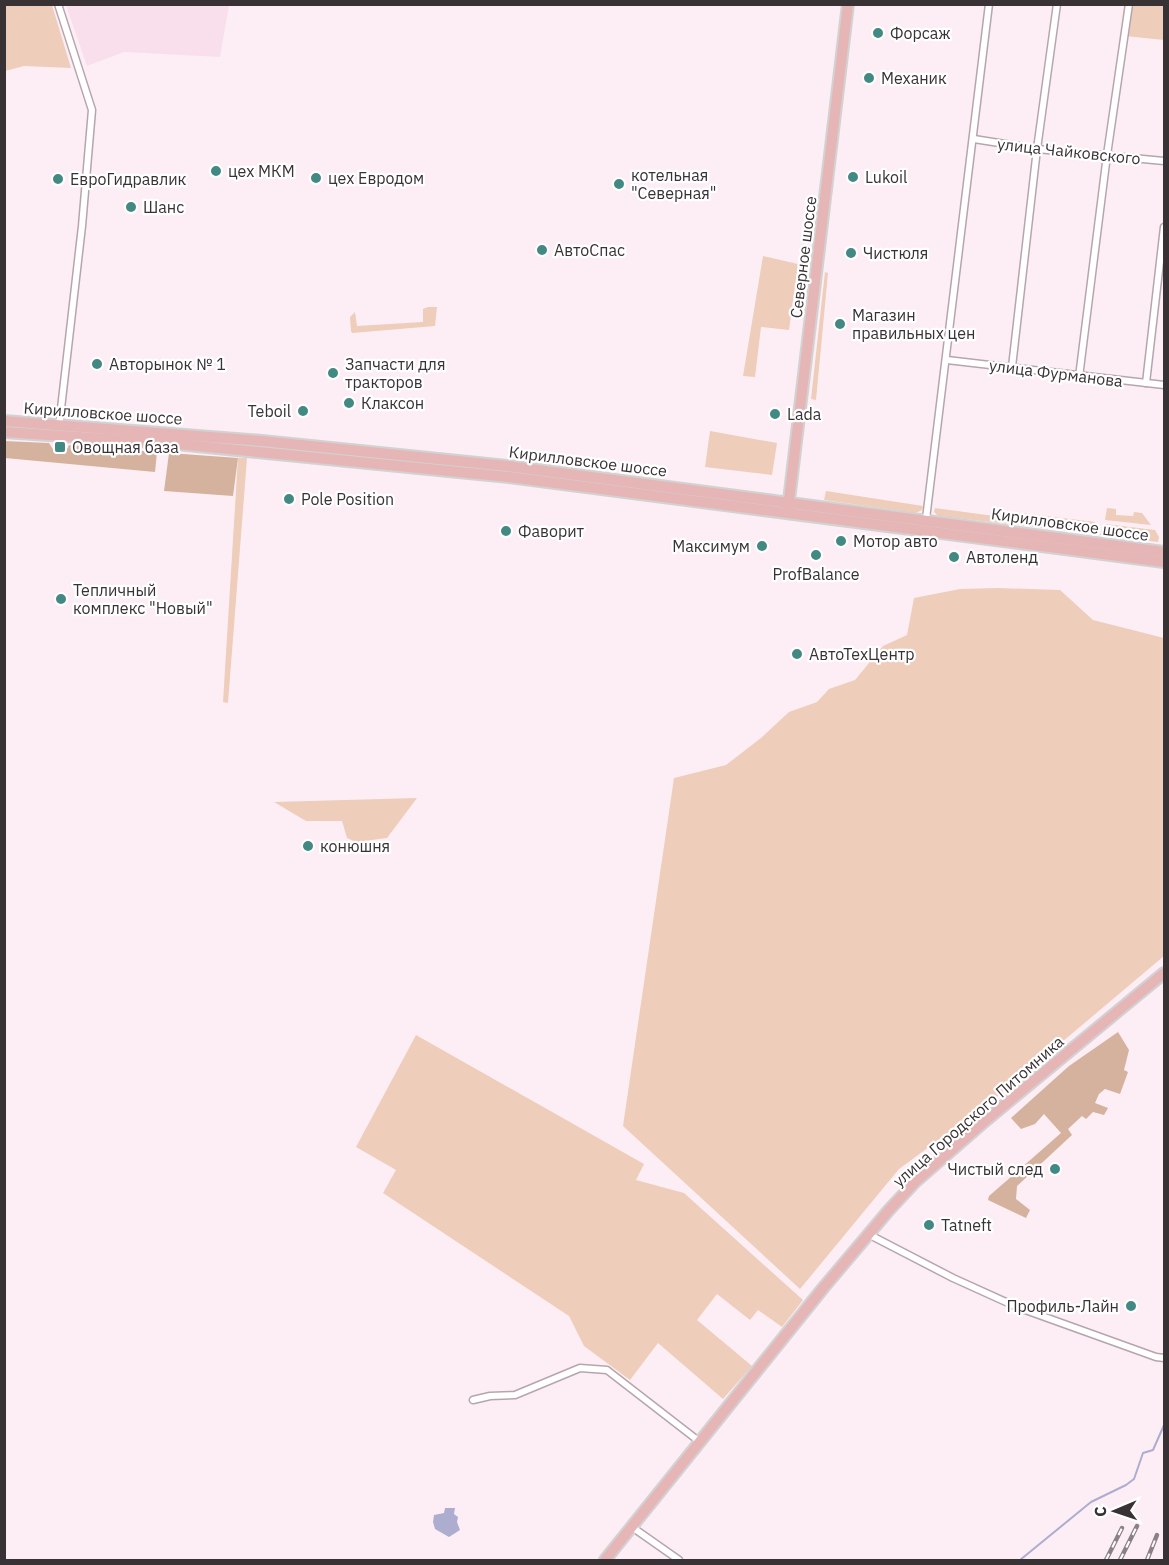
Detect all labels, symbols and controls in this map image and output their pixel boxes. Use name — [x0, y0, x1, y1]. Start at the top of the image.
place label: Форсаж — [890, 23, 951, 43]
marker: Форсаж — [871, 26, 885, 40]
place label: Механик — [881, 68, 947, 88]
marker: Механик — [862, 71, 876, 85]
street label: улица Чайковского — [996, 134, 1142, 168]
place label: цех МКМ — [228, 161, 295, 181]
marker: цех МКМ — [209, 164, 223, 178]
place label: котельная "Северная" — [631, 165, 716, 203]
place label: Lukoil — [865, 167, 907, 187]
place label: цех Евродом — [328, 168, 424, 188]
place label: ЕвроГидравлик — [70, 169, 187, 189]
marker: Lukoil — [846, 170, 860, 184]
marker: цех Евродом — [309, 171, 323, 185]
marker: ЕвроГидравлик — [51, 172, 65, 186]
marker: котельная "Северная" — [612, 177, 626, 191]
street label: Северное шоссе — [786, 195, 820, 319]
place label: Шанс — [143, 197, 184, 217]
marker: Шанс — [124, 200, 138, 214]
place label: АвтоСпас — [554, 240, 625, 260]
marker: АвтоСпас — [535, 243, 549, 257]
place label: Чистюля — [863, 243, 928, 263]
marker: Чистюля — [844, 246, 858, 260]
place label: Магазин правильных цен — [852, 305, 975, 343]
marker: Магазин правильных цен — [833, 317, 847, 331]
place label: Авторынок № 1 — [109, 354, 226, 374]
place label: Запчасти для тракторов — [345, 354, 445, 392]
street label: улица Фурманова — [988, 355, 1124, 391]
marker: Авторынок № 1 — [90, 357, 104, 371]
marker: Запчасти для тракторов — [326, 366, 340, 380]
place label: Клаксон — [361, 393, 424, 413]
marker: Клаксон — [342, 396, 356, 410]
street label: Кирилловское шоссе — [23, 397, 183, 429]
place label: Teboil — [248, 401, 291, 421]
marker: Teboil — [296, 404, 310, 418]
place label: Lada — [787, 404, 822, 424]
marker: Lada — [768, 407, 782, 421]
place label: Овощная база — [72, 437, 179, 457]
marker: Овощная база — [53, 440, 67, 454]
street label: Кирилловское шоссе — [508, 441, 668, 481]
place label: Pole Position — [301, 489, 394, 509]
marker: Pole Position — [282, 492, 296, 506]
street label: Кирилловское шоссе — [990, 503, 1150, 545]
place label: Фаворит — [518, 521, 585, 541]
marker: Фаворит — [499, 524, 513, 538]
place label: Мотор авто — [853, 531, 938, 551]
marker: Мотор авто — [834, 534, 848, 548]
place label: Максимум — [672, 536, 750, 556]
marker: Максимум — [755, 539, 769, 553]
place label: Автоленд — [966, 547, 1038, 567]
marker: ProfBalance — [809, 548, 823, 562]
marker: Автоленд — [947, 550, 961, 564]
place label: ProfBalance — [772, 564, 860, 584]
place label: Тепличный комплекс "Новый" — [73, 580, 213, 618]
marker: Тепличный комплекс "Новый" — [54, 592, 68, 606]
place label: АвтоТехЦентр — [809, 644, 915, 664]
marker: АвтоТехЦентр — [790, 647, 804, 661]
place label: конюшня — [320, 836, 390, 856]
marker: конюшня — [301, 839, 315, 853]
street label: улица Городского Питомника — [888, 1031, 1068, 1191]
place label: Чистый след — [947, 1159, 1043, 1179]
marker: Чистый след — [1048, 1162, 1062, 1176]
place label: Tatneft — [941, 1215, 992, 1235]
marker: Tatneft — [922, 1218, 936, 1232]
place label: Профиль-Лайн — [1006, 1296, 1119, 1316]
marker: Профиль-Лайн — [1124, 1299, 1138, 1313]
north arrow — [1085, 1481, 1145, 1541]
text: С — [1090, 1506, 1110, 1517]

